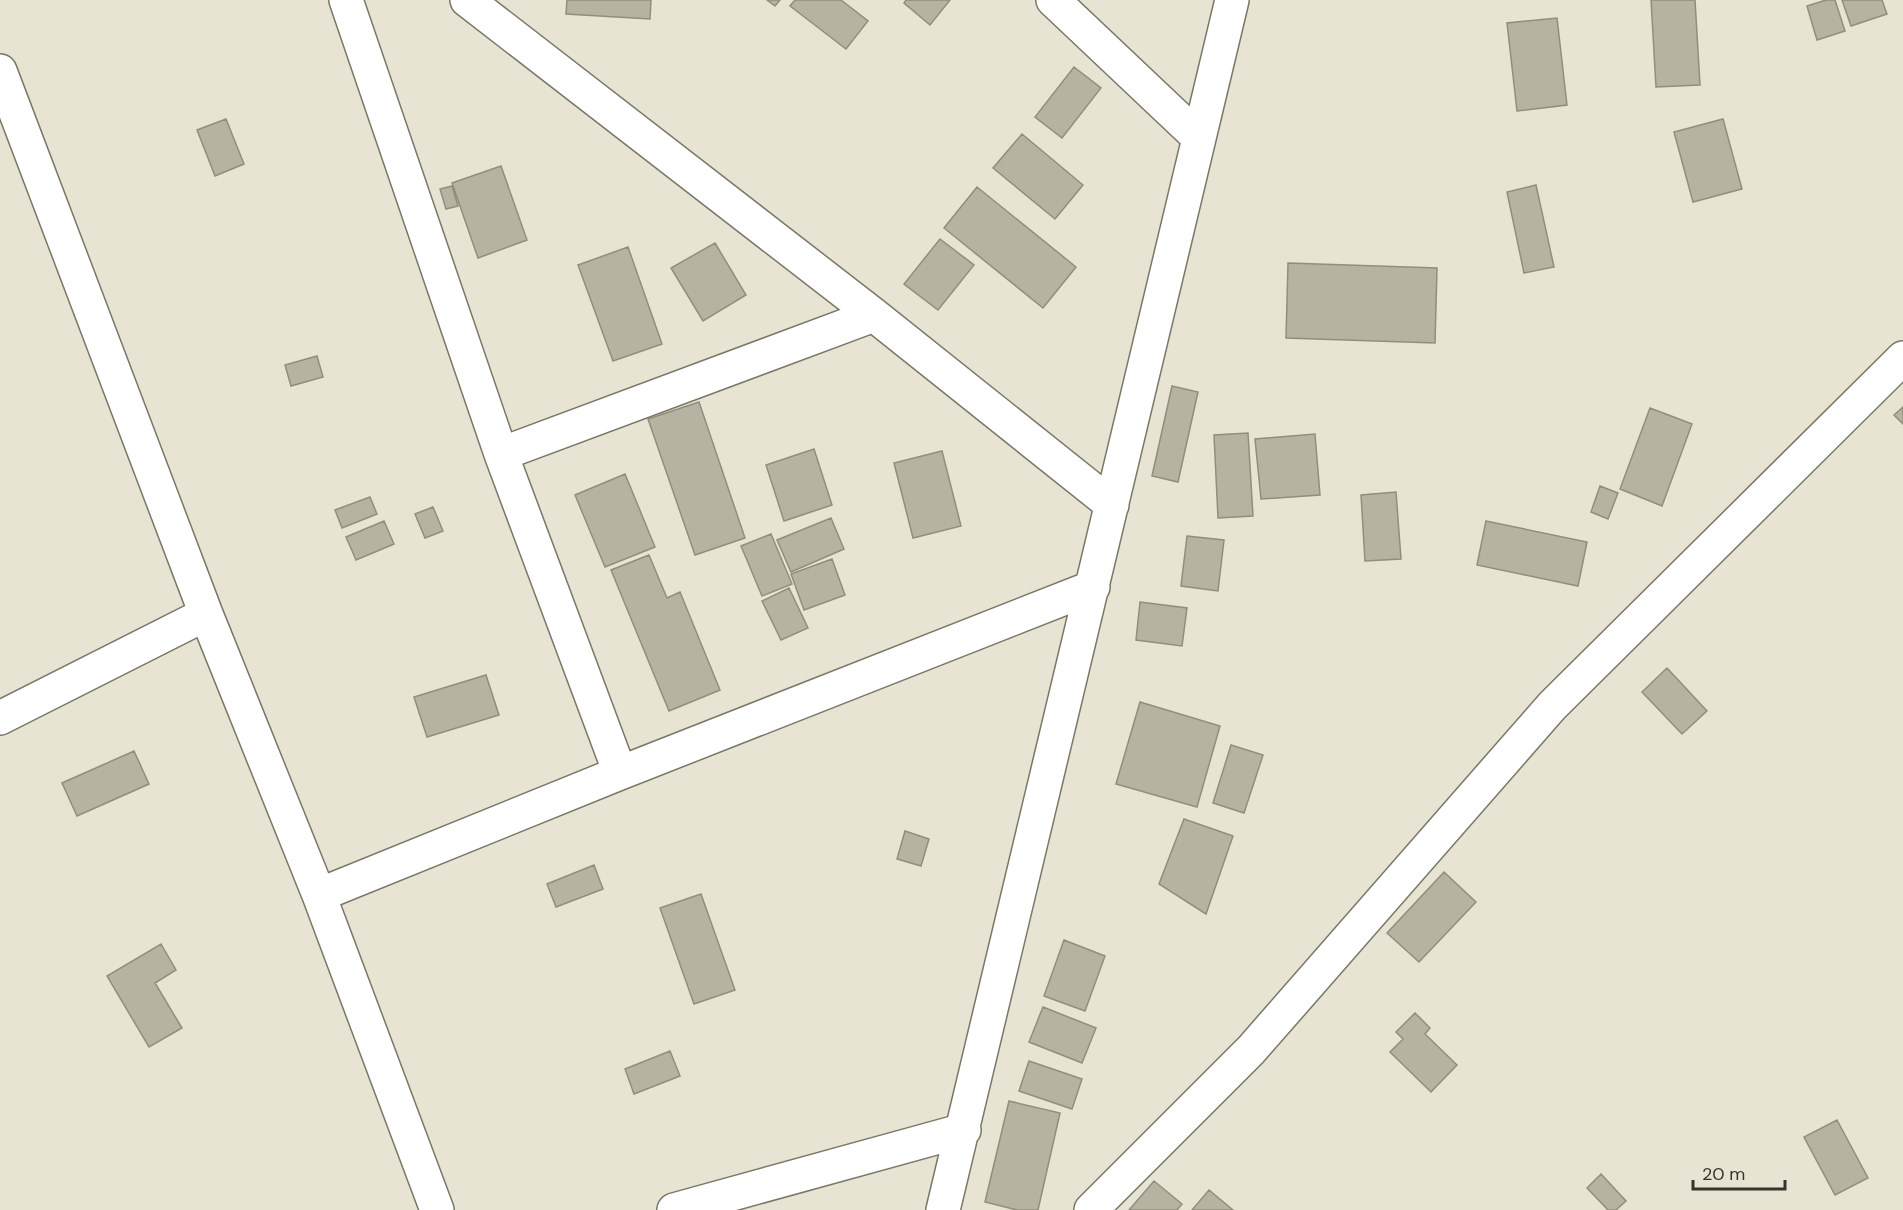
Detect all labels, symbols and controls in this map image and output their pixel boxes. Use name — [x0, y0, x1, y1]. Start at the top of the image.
scale bar — [1693, 1153, 1784, 1191]
text: 20 m — [1702, 1162, 1745, 1186]

